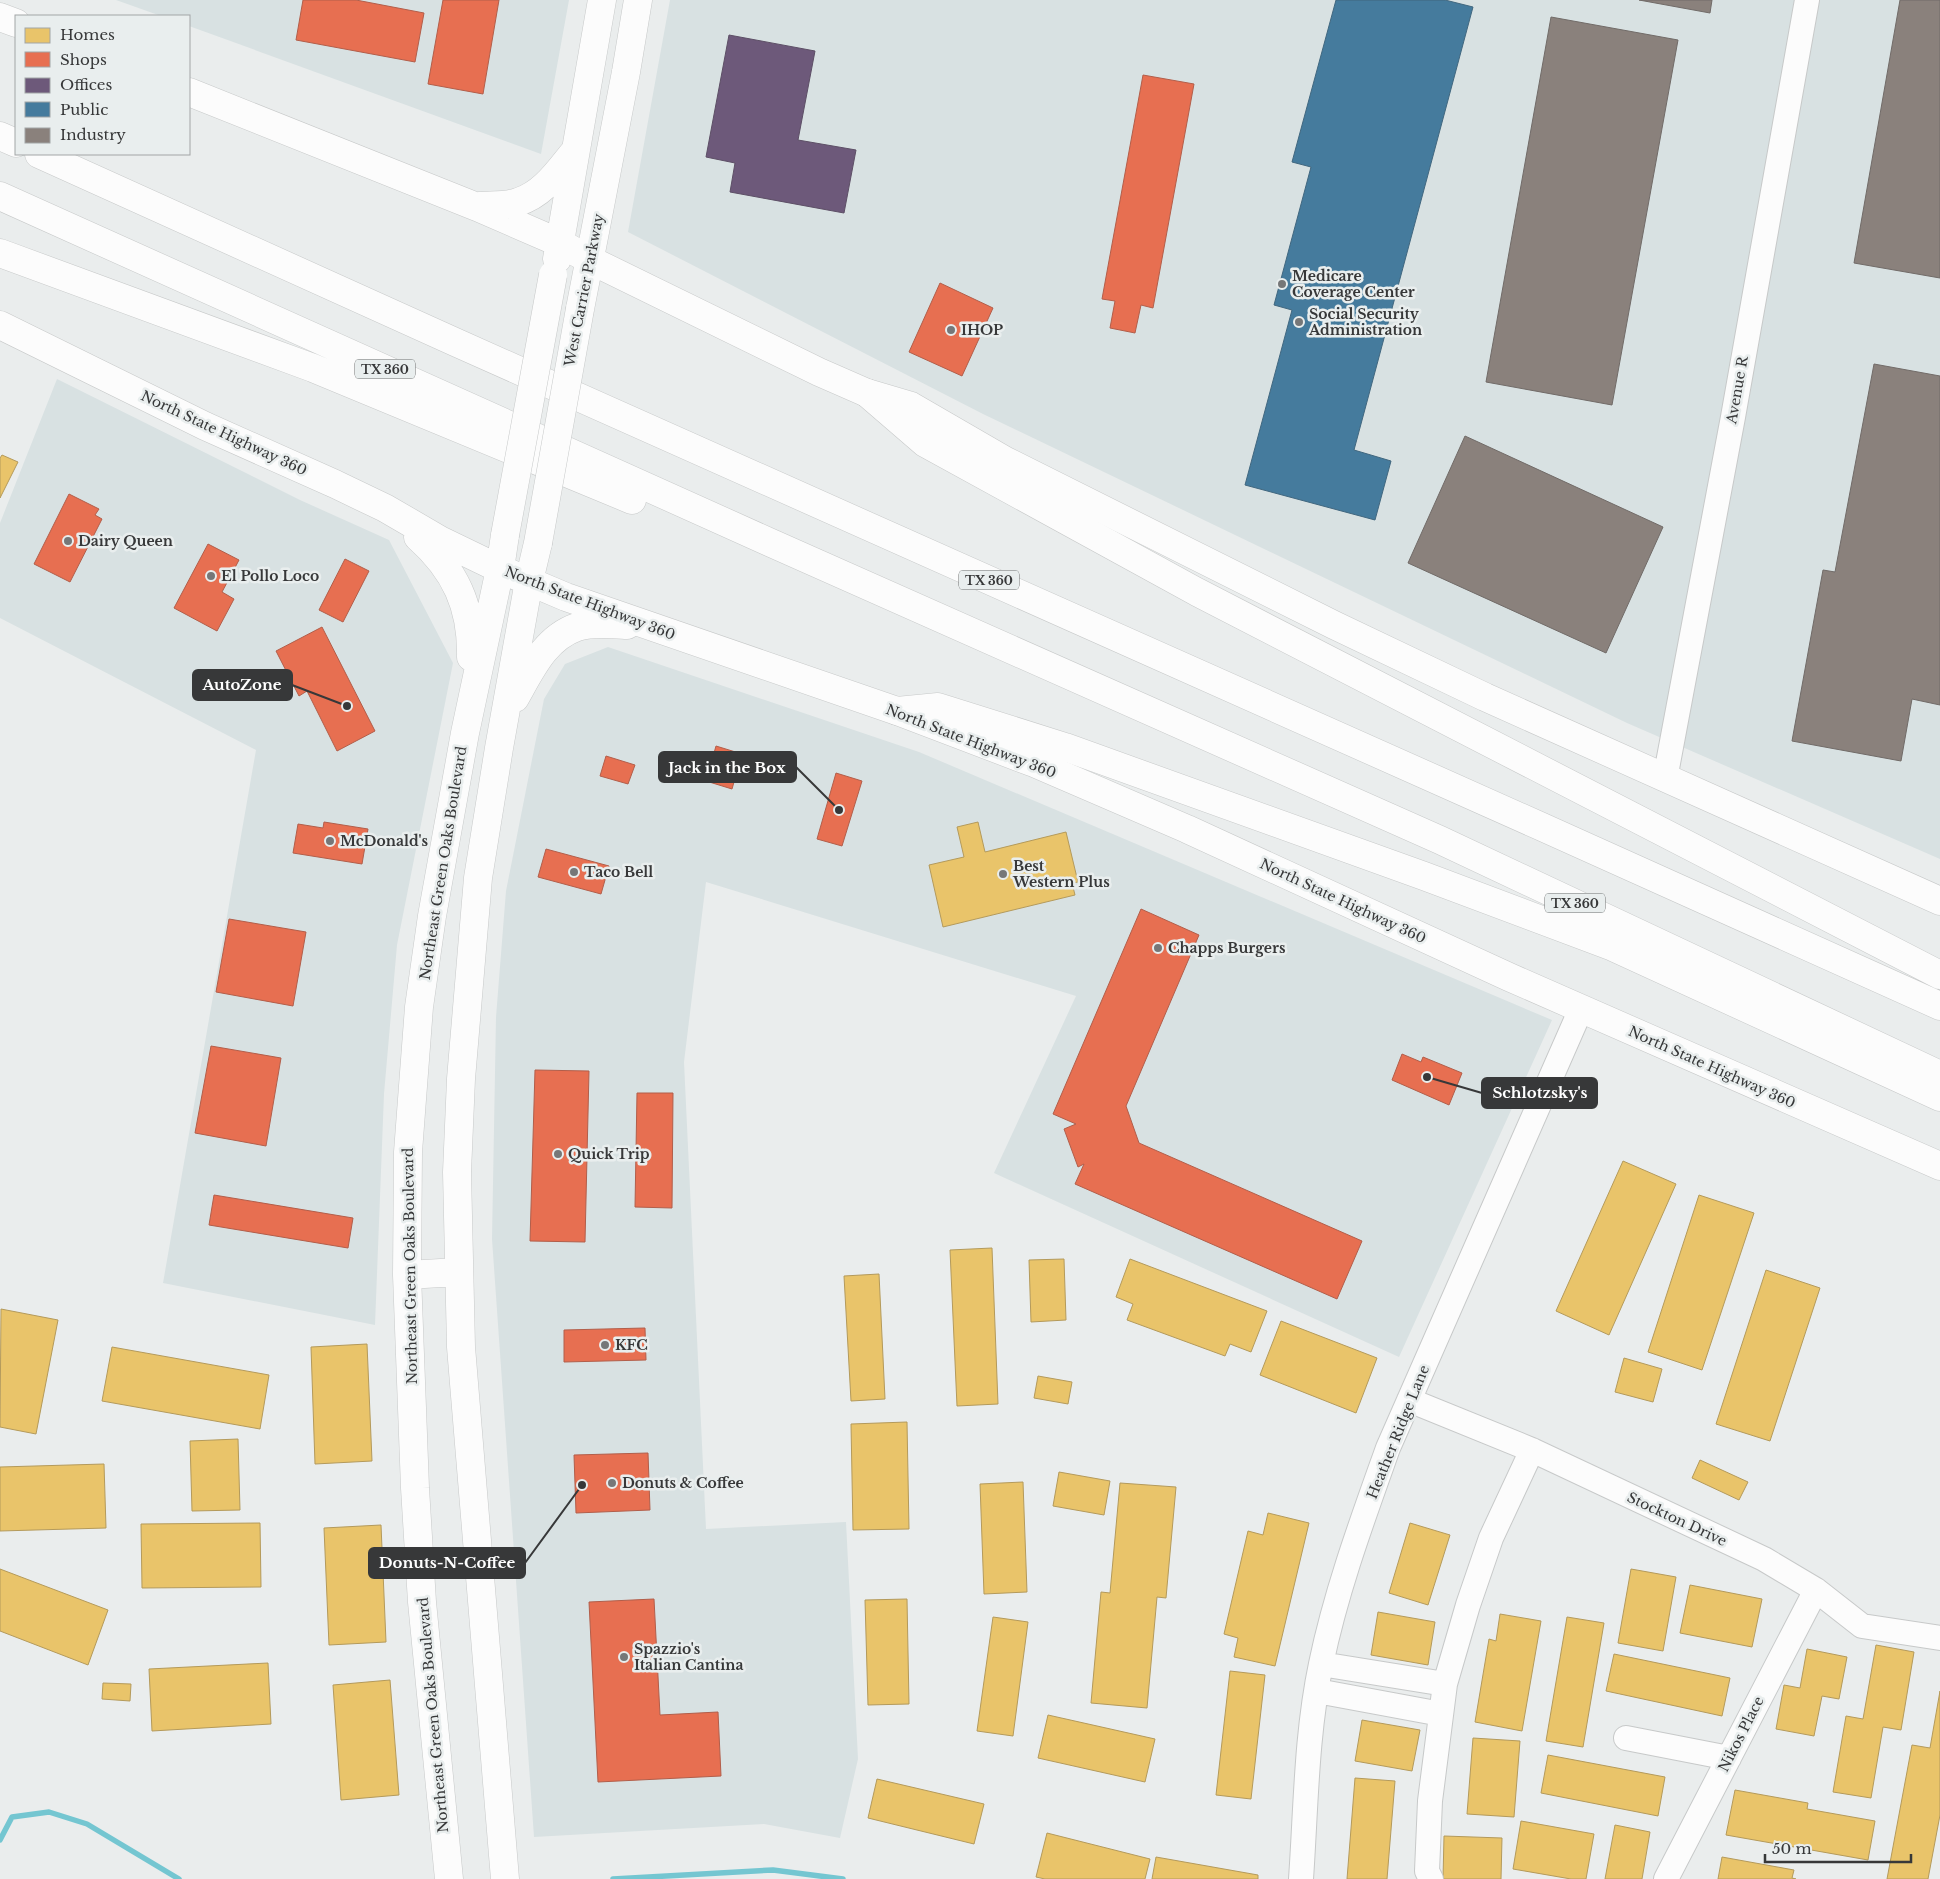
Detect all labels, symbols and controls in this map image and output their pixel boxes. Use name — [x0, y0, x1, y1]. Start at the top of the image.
legend — [15, 15, 190, 155]
text: Homes — [60, 25, 115, 44]
text: Shops — [60, 50, 107, 69]
text: Offices — [60, 75, 112, 94]
text: Public — [60, 100, 108, 119]
text: Industry — [60, 125, 126, 144]
street label: West Carrier Parkway — [560, 212, 608, 369]
place label: Medicare Coverage Center — [1292, 267, 1415, 301]
marker: Medicare Coverage Center — [1276, 278, 1288, 290]
place label: Social Security Administration — [1308, 305, 1422, 339]
marker: Social Security Administration — [1293, 316, 1305, 328]
place label: IHOP — [961, 321, 1003, 339]
marker: IHOP — [945, 324, 957, 336]
street label: Avenue R — [1722, 354, 1752, 426]
road number: TX 360 — [355, 359, 415, 378]
street label: North State Highway 360 — [138, 387, 310, 479]
place label: Dairy Queen — [78, 532, 173, 550]
marker: Dairy Queen — [62, 535, 74, 547]
street label: North State Highway 360 — [502, 562, 678, 644]
place label: El Pollo Loco — [221, 567, 319, 585]
marker: El Pollo Loco — [205, 570, 217, 582]
road number: TX 360 — [959, 570, 1019, 590]
callout: AutoZone — [193, 670, 292, 700]
text: AutoZone — [201, 675, 282, 694]
street label: North State Highway 360 — [883, 700, 1059, 782]
street label: Northeast Green Oaks Boulevard — [416, 744, 470, 981]
callout: Jack in the Box — [659, 752, 796, 782]
text: Jack in the Box — [665, 758, 786, 777]
place label: McDonald's — [340, 832, 428, 850]
marker: McDonald's — [324, 835, 336, 847]
street label: North State Highway 360 — [1257, 855, 1429, 947]
place label: Best Western Plus — [1012, 857, 1110, 891]
place label: Taco Bell — [584, 863, 653, 881]
marker: Taco Bell — [568, 866, 580, 878]
marker: Best Western Plus — [997, 868, 1009, 880]
road number: TX 360 — [1545, 894, 1605, 912]
place label: Chapps Burgers — [1168, 939, 1286, 957]
marker: Chapps Burgers — [1152, 942, 1164, 954]
street label: North State Highway 360 — [1626, 1022, 1798, 1112]
callout: Schlotzsky's — [1482, 1078, 1597, 1108]
text: Schlotzsky's — [1492, 1083, 1588, 1102]
place label: Quick Trip — [568, 1145, 650, 1163]
street label: Northeast Green Oaks Boulevard — [399, 1147, 421, 1384]
marker: Quick Trip — [552, 1148, 564, 1160]
place label: KFC — [615, 1336, 648, 1354]
marker: KFC — [599, 1339, 611, 1351]
street label: Heather Ridge Lane — [1363, 1362, 1433, 1502]
place label: Donuts & Coffee — [622, 1474, 744, 1492]
marker: Donuts & Coffee — [606, 1477, 618, 1489]
street label: Stockton Drive — [1624, 1488, 1730, 1550]
callout: Donuts-N-Coffee — [369, 1548, 525, 1578]
text: Donuts-N-Coffee — [379, 1553, 515, 1572]
street label: Northeast Green Oaks Boulevard — [414, 1596, 452, 1834]
place label: Spazzio's Italian Cantina — [634, 1640, 743, 1674]
marker: Spazzio's Italian Cantina — [618, 1651, 630, 1663]
street label: Nikos Place — [1714, 1693, 1768, 1775]
scale bar — [1765, 1832, 1911, 1864]
text: 50 m — [1772, 1839, 1812, 1858]

